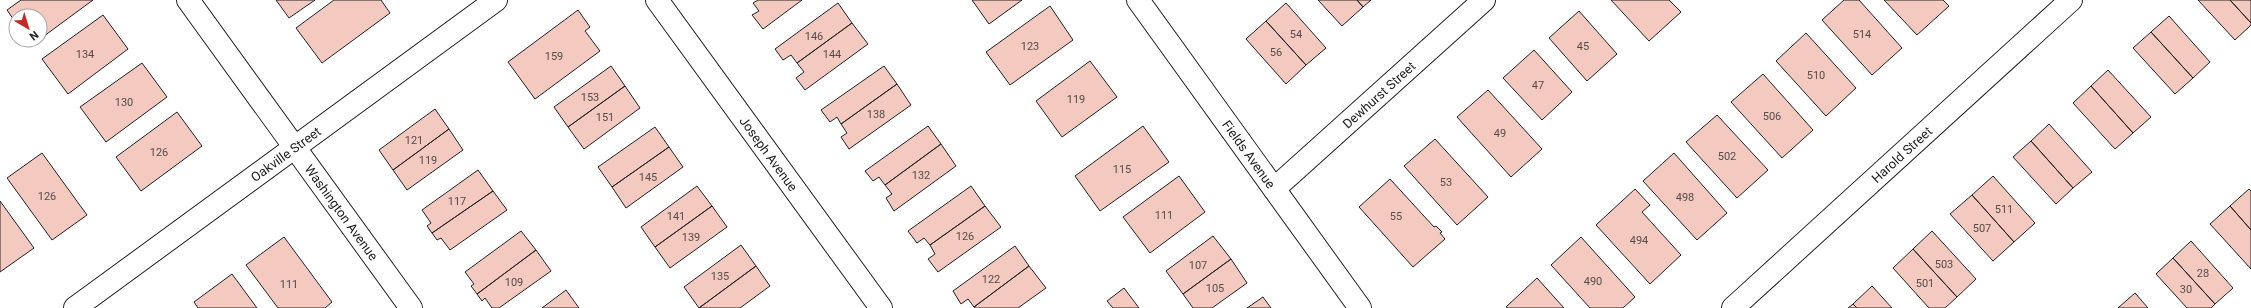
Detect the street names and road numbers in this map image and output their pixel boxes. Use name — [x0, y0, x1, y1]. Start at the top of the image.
street label: Dewhurst Street — [1339, 58, 1418, 131]
street label: Joseph Avenue — [737, 113, 801, 194]
street label: Fields Avenue — [1220, 117, 1279, 191]
street label: Oakville Street — [248, 123, 324, 184]
street label: Harold Street — [1868, 123, 1935, 186]
street label: Washington Avenue — [302, 161, 381, 263]

